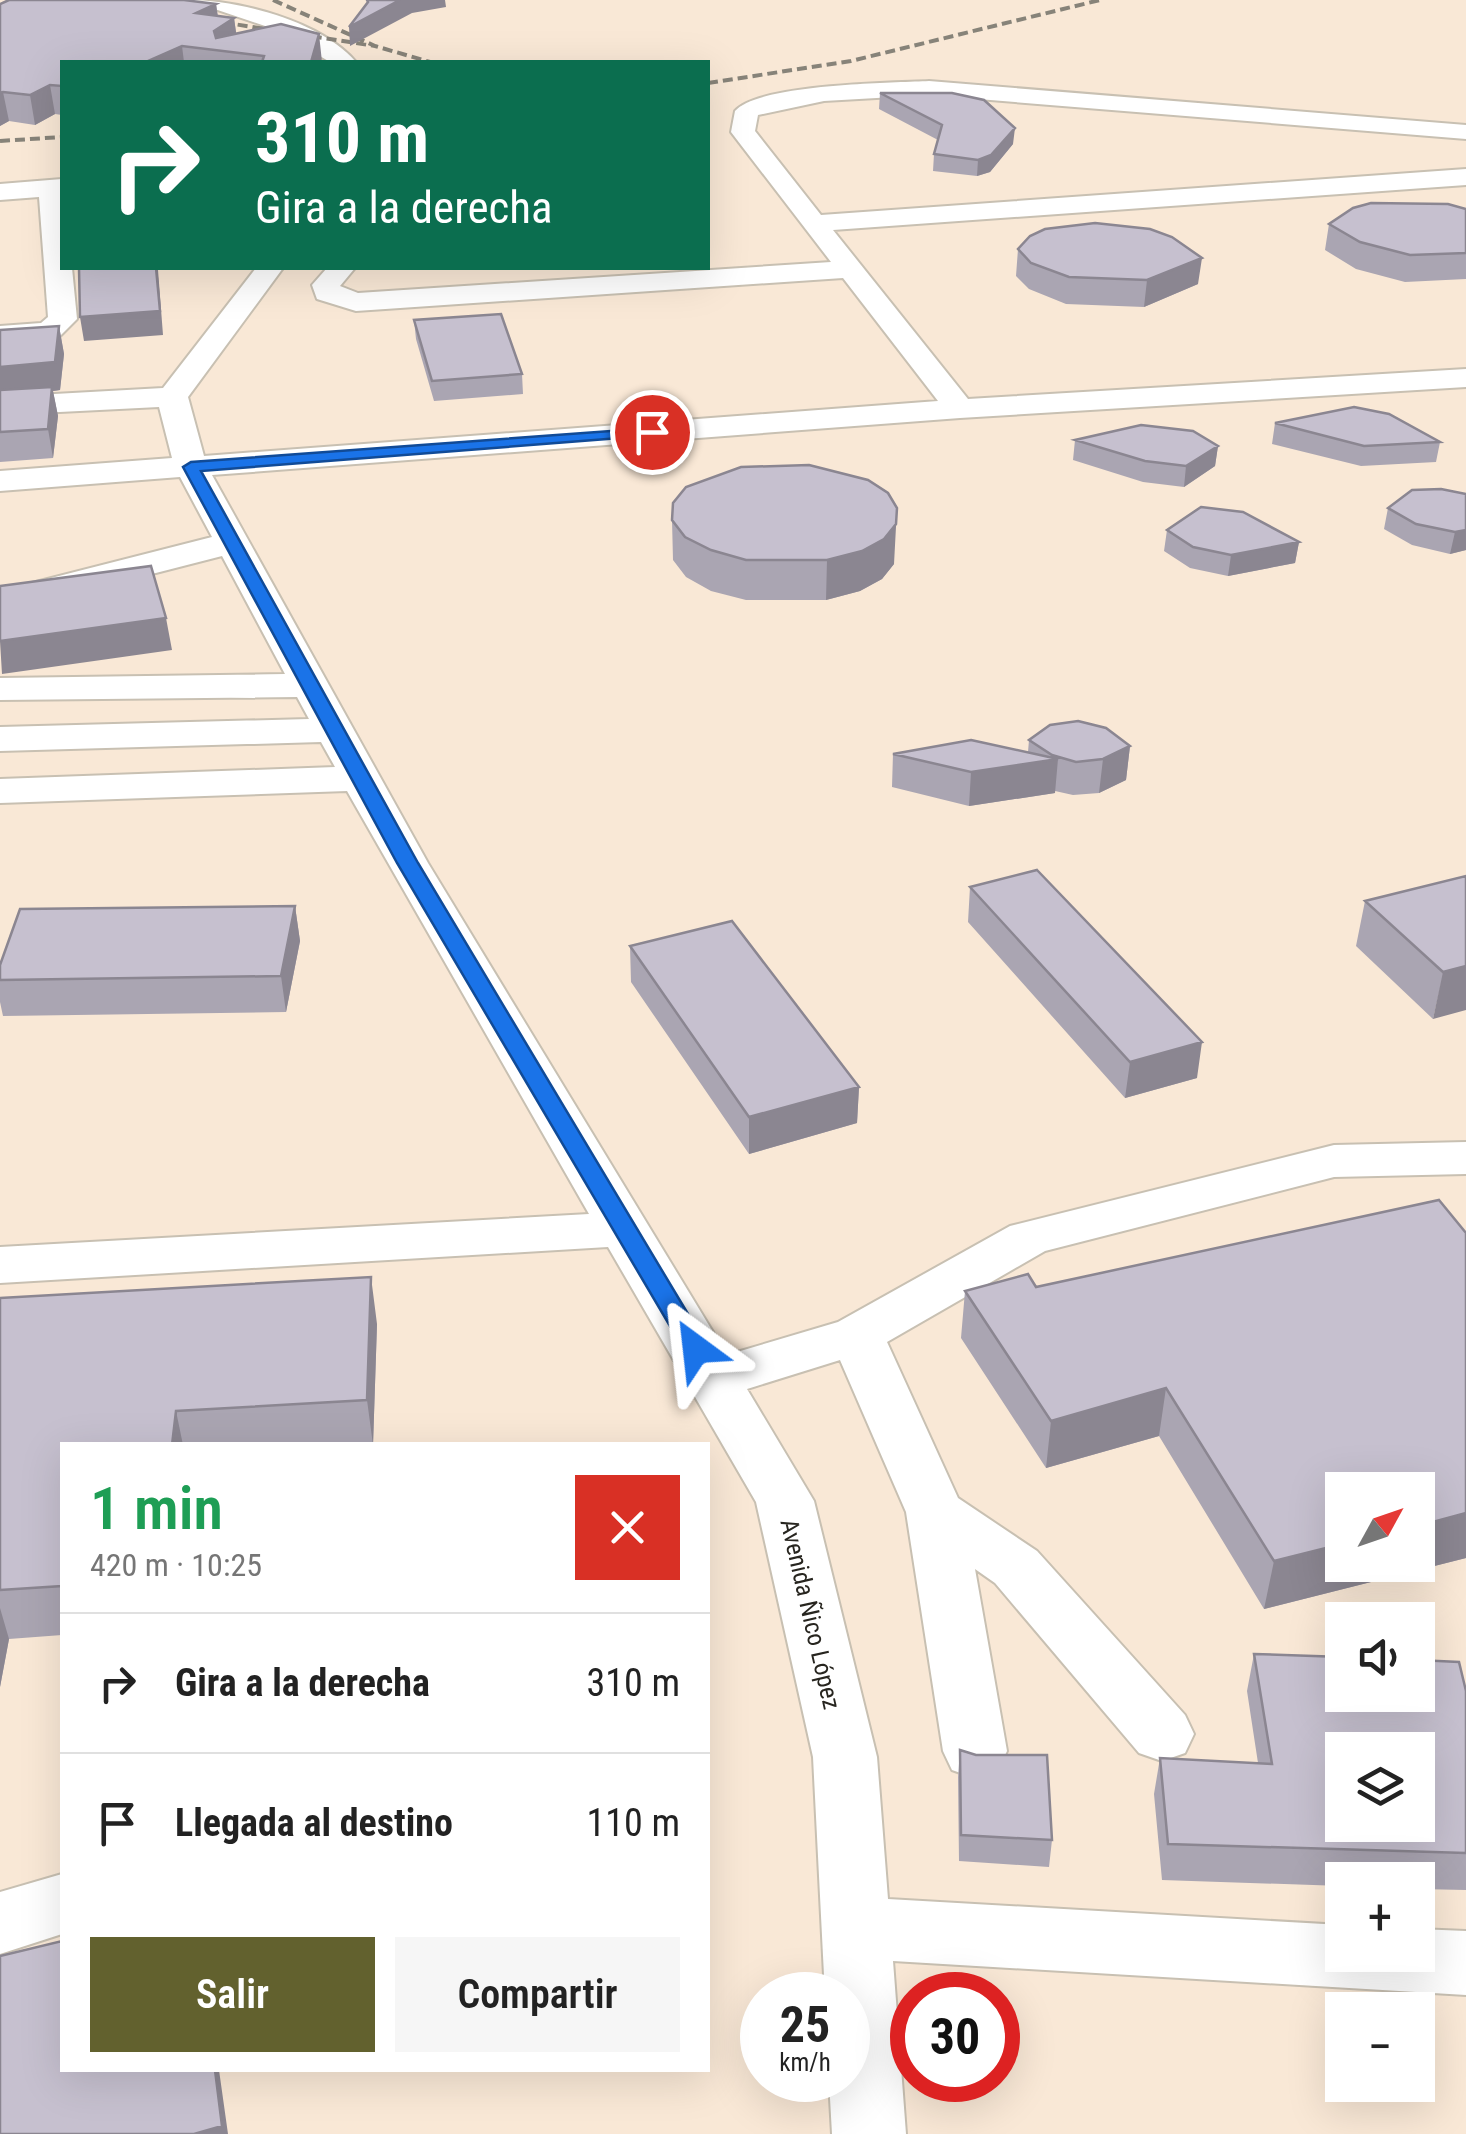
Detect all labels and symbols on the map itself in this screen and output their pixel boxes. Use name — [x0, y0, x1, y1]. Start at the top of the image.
pin — [610, 390, 695, 475]
position arrow — [644, 1297, 748, 1401]
north arrow — [1325, 1472, 1435, 1582]
street label: Avenida Ñico López — [775, 1516, 847, 1712]
speed limit sign: 30 — [890, 1972, 1020, 2102]

